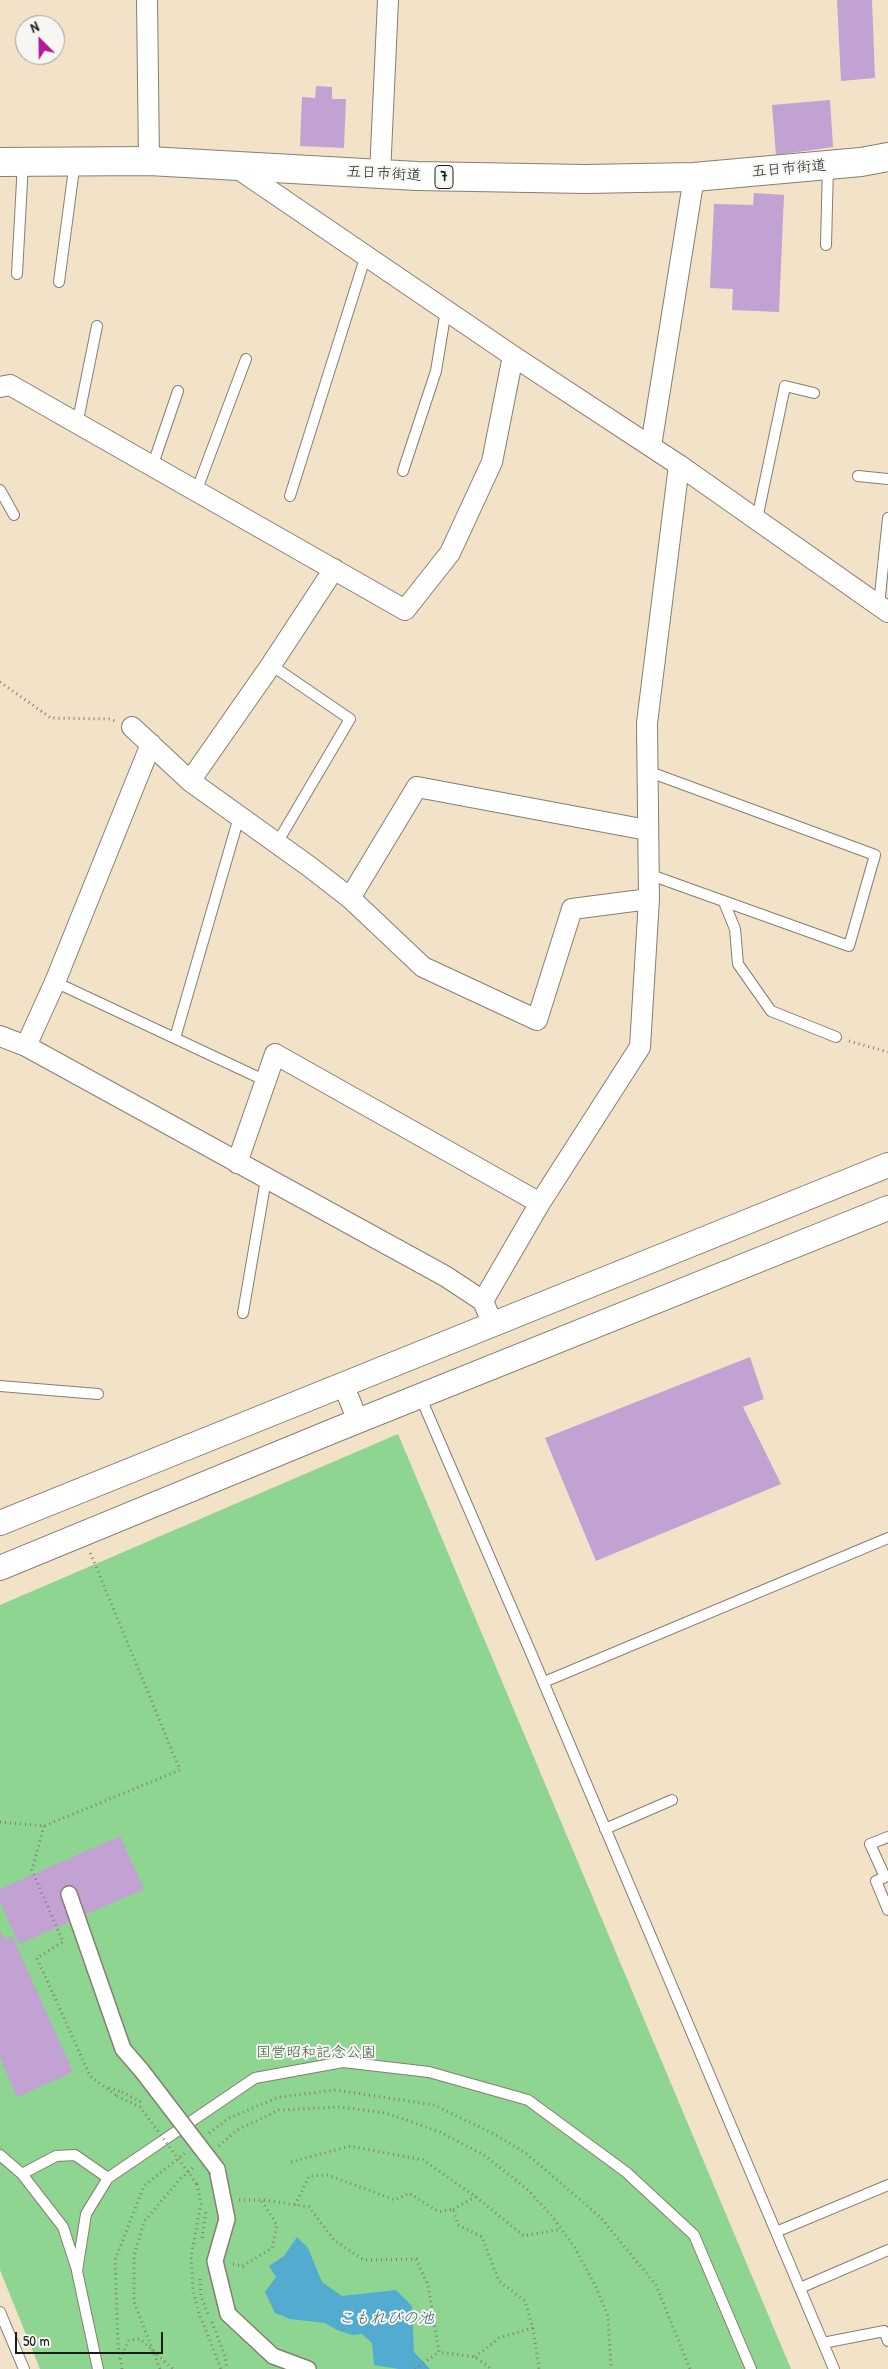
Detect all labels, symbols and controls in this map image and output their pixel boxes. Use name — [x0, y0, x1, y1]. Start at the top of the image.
north arrow — [15, 15, 65, 65]
text: N — [27, 16, 41, 37]
street label: 五日市街道 — [751, 157, 827, 181]
street label: 五日市街道 — [346, 163, 422, 185]
road number: 7 — [435, 166, 453, 188]
park label: 国営昭和記念公園 — [256, 2044, 376, 2062]
water label: こもれびの池 — [338, 2309, 434, 2329]
scale bar — [18, 2322, 165, 2354]
text: 50 m — [23, 2330, 50, 2351]

